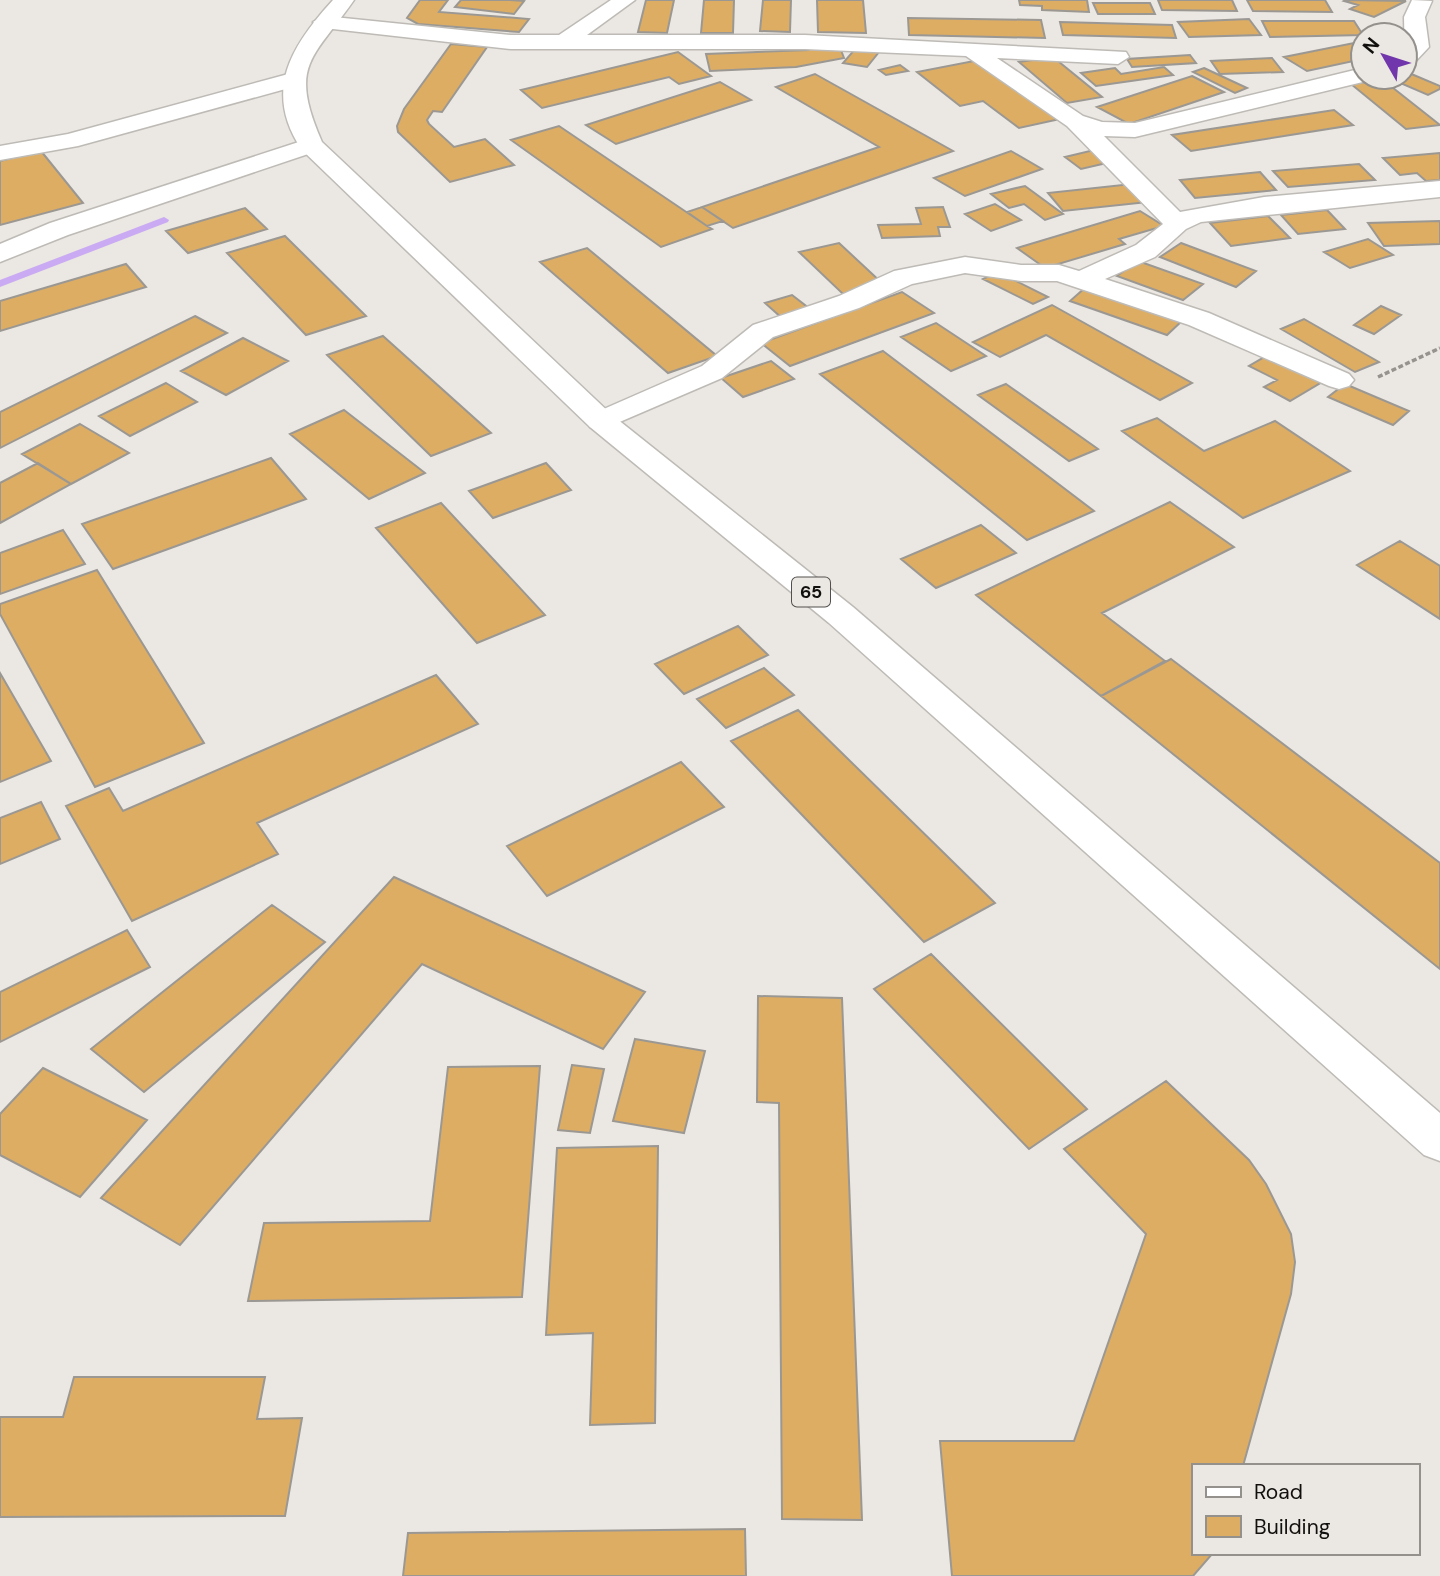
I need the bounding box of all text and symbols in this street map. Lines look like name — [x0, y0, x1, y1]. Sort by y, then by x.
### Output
north arrow — [1349, 21, 1419, 91]
text: N — [1357, 32, 1385, 59]
road number: 65 — [792, 578, 830, 606]
legend — [1192, 1464, 1419, 1555]
text: Road — [1254, 1478, 1303, 1506]
text: Building — [1254, 1513, 1331, 1541]

